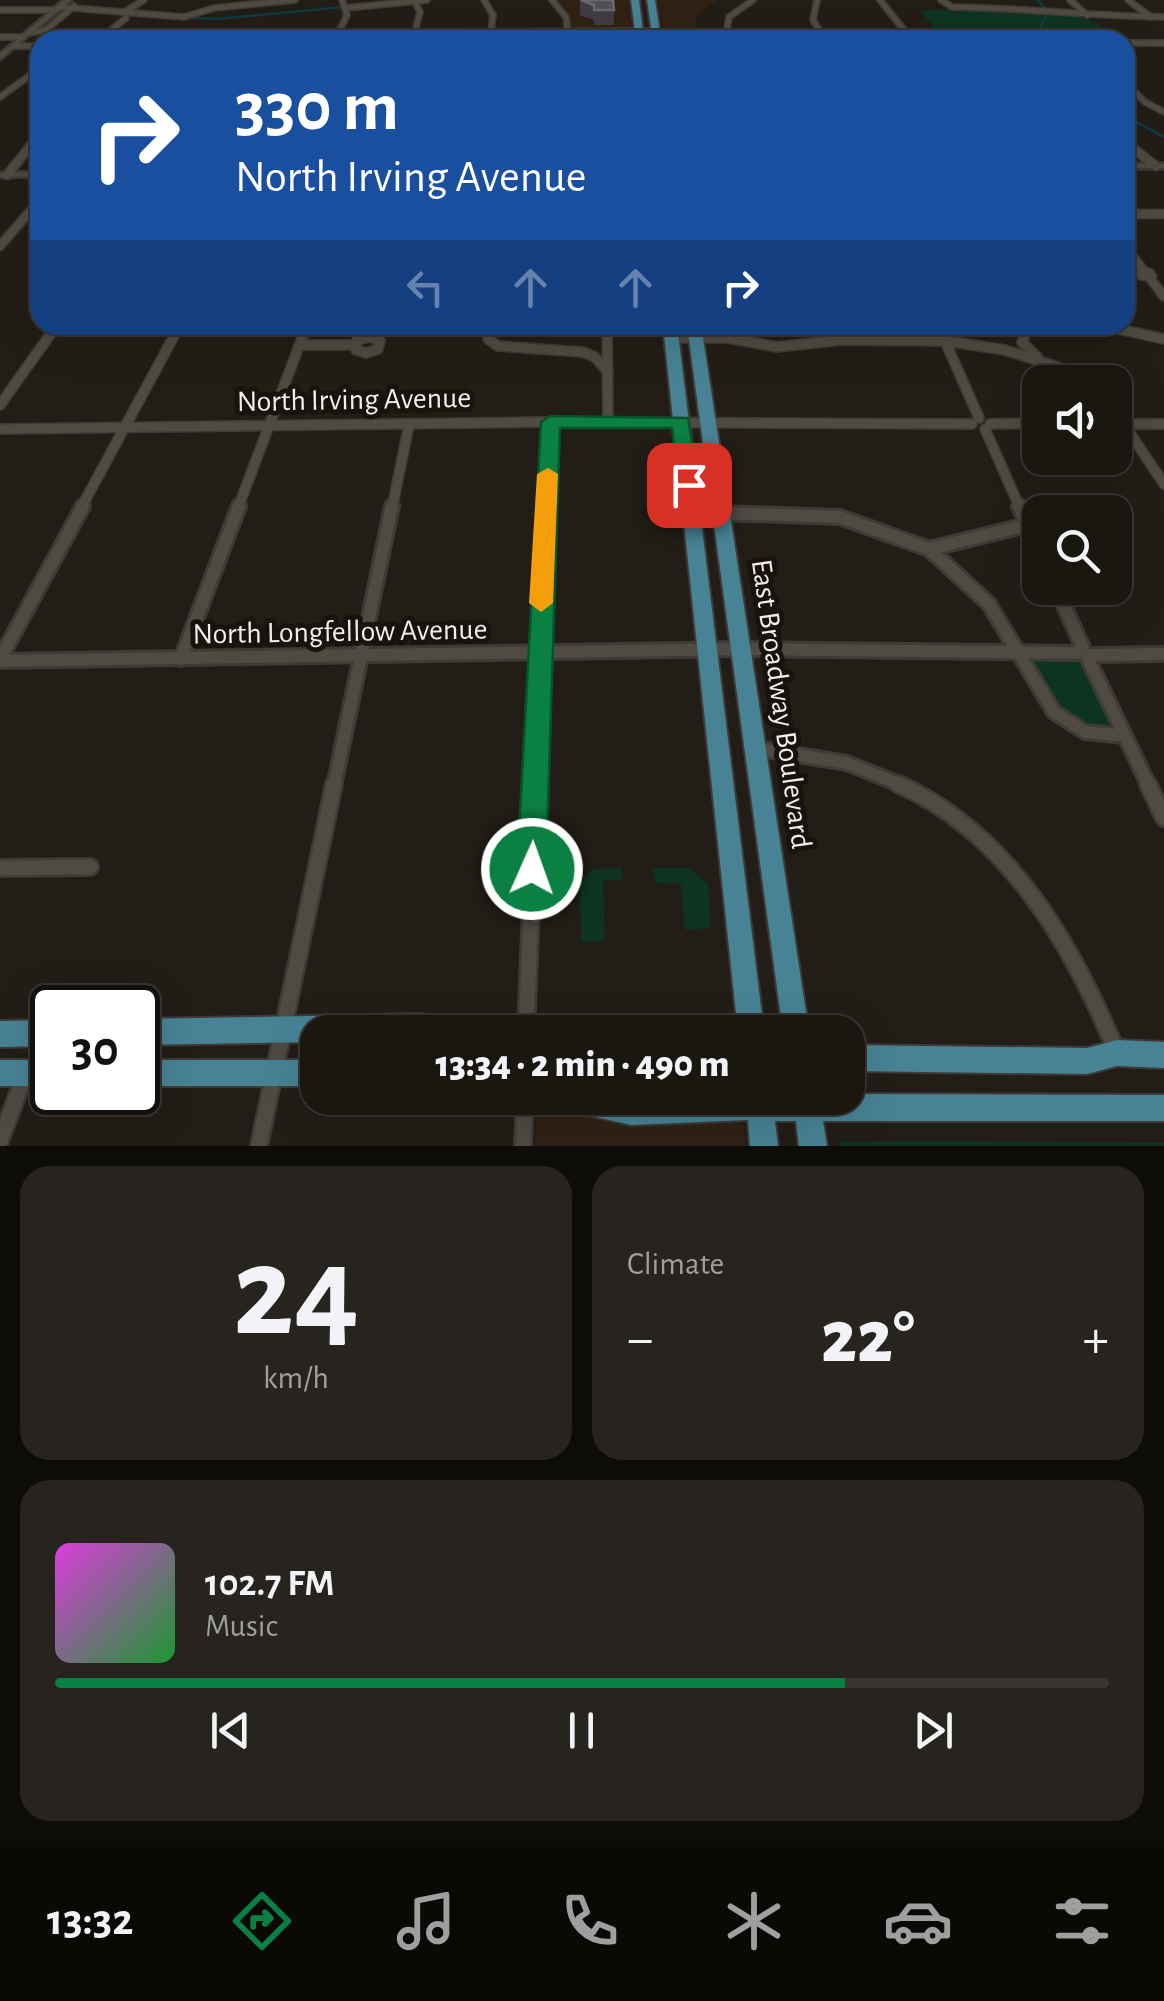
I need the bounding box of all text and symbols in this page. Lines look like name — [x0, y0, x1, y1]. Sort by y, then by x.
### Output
icon: right — [70, 70, 200, 200]
text: 330 m — [235, 73, 399, 143]
text: North Irving Avenue — [235, 155, 587, 200]
icon: left — [398, 260, 453, 315]
icon: ahead — [503, 260, 558, 315]
icon: ahead — [608, 260, 663, 315]
icon: right — [713, 260, 768, 315]
map controls — [1022, 365, 1132, 605]
button: sound — [1022, 365, 1132, 475]
street label: North Irving Avenue — [237, 383, 471, 417]
pin — [647, 443, 732, 528]
icon: arrive — [662, 458, 717, 513]
button: search — [1022, 495, 1132, 605]
street label: East Broadway Boulevard — [746, 557, 816, 851]
street label: North Longfellow Avenue — [192, 614, 488, 650]
position arrow — [480, 817, 584, 921]
speed limit sign: 30 — [30, 985, 160, 1115]
text: 13:34 · 2 min · 490 m — [435, 1046, 730, 1084]
text: 24 — [233, 1229, 359, 1359]
text: Climate — [627, 1248, 724, 1280]
text: 22° — [821, 1301, 915, 1376]
text: − — [627, 1312, 653, 1367]
text: + — [1083, 1312, 1109, 1367]
text: km/h — [263, 1362, 329, 1394]
text: 102.7 FM — [205, 1565, 334, 1603]
text: Music — [205, 1610, 278, 1642]
icon: previous — [203, 1703, 258, 1758]
icon: pause — [554, 1703, 609, 1758]
icon: next — [906, 1703, 961, 1758]
icon: directions — [227, 1886, 297, 1956]
icon: music — [391, 1886, 461, 1956]
icon: phone — [555, 1886, 625, 1956]
icon: climate — [719, 1886, 789, 1956]
icon: car — [883, 1886, 953, 1956]
icon: filters — [1047, 1886, 1117, 1956]
text: 13:32 — [47, 1898, 133, 1943]

